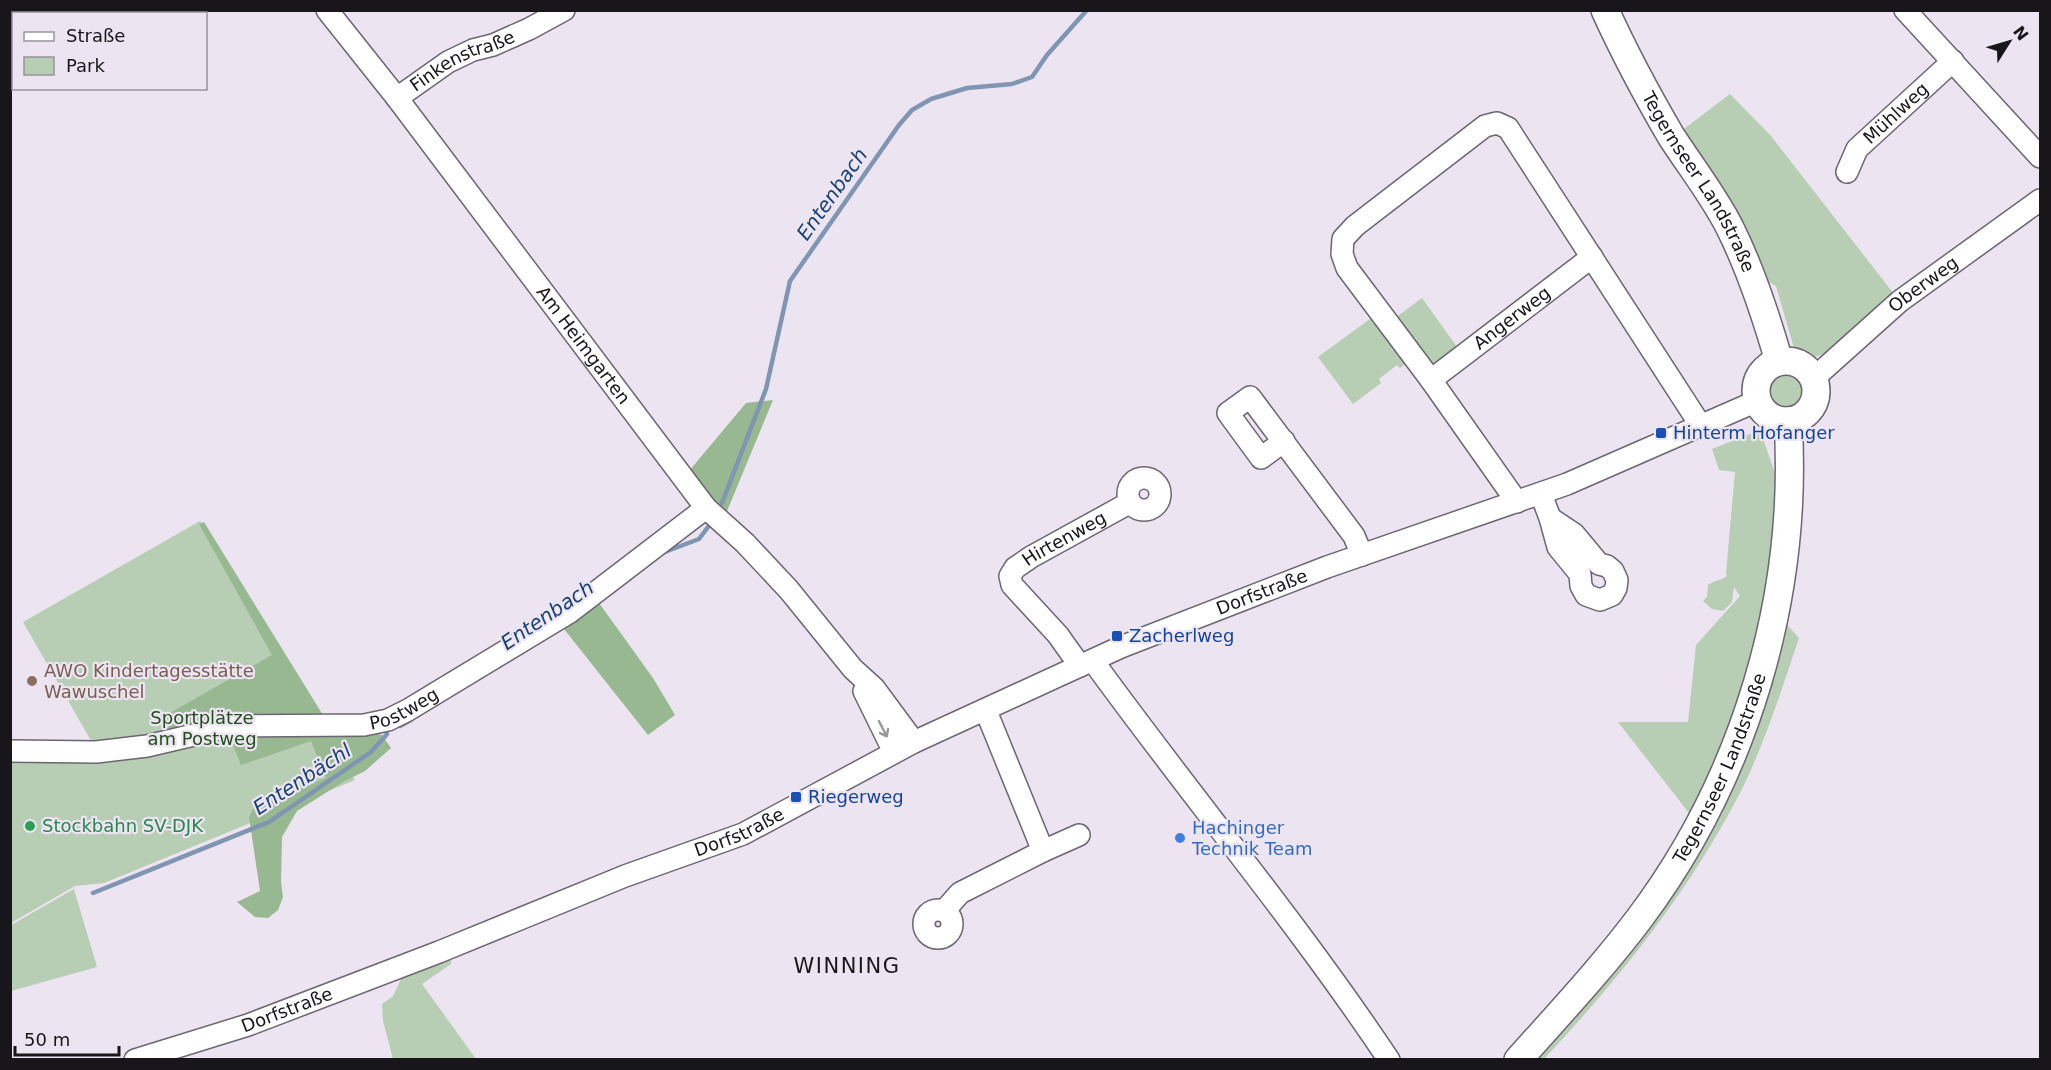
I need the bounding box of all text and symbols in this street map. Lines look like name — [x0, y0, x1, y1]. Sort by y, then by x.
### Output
legend — [12, 12, 207, 90]
north arrow — [1979, 12, 2039, 72]
text: N — [2009, 22, 2032, 44]
text: Straße — [66, 25, 125, 46]
street label: Finkenstraße — [406, 26, 518, 96]
text: Park — [66, 55, 105, 76]
street label: Mühlweg — [1859, 78, 1932, 148]
street label: Tegernseer Landstraße — [1637, 87, 1759, 275]
water label: Entenbach — [792, 143, 872, 245]
street label: Oberweg — [1884, 252, 1962, 317]
street label: Am Heimgarten — [533, 282, 635, 408]
street label: Angerweg — [1469, 282, 1554, 354]
place label: Hinterm Hofanger — [1673, 422, 1835, 443]
marker: Hinterm Hofanger — [1654, 426, 1668, 440]
street label: Hirtenweg — [1018, 507, 1110, 570]
street label: Dorfstraße — [1213, 565, 1310, 619]
water label: Entenbach — [496, 575, 598, 655]
place label: Zacherlweg — [1129, 625, 1234, 646]
marker: Zacherlweg — [1110, 629, 1124, 643]
place label: AWO Kindertagesstätte Wawuschel — [44, 660, 254, 702]
street label: Tegernseer Landstraße — [1668, 671, 1770, 868]
marker: AWO Kindertagesstätte Wawuschel — [25, 674, 39, 688]
street label: Postweg — [367, 683, 442, 734]
park label: Sportplätze am Postweg — [147, 707, 257, 749]
one-way arrow — [878, 720, 889, 738]
water label: Entenbächl — [248, 738, 356, 820]
place label: Riegerweg — [808, 786, 904, 807]
marker: Riegerweg — [789, 790, 803, 804]
street label: Dorfstraße — [691, 803, 787, 860]
place label: Stockbahn SV-DJK — [42, 815, 204, 836]
place label: Hachinger Technik Team — [1191, 817, 1312, 859]
marker: Stockbahn SV-DJK — [23, 819, 37, 833]
marker: Hachinger Technik Team — [1173, 831, 1187, 845]
district label: WINNING — [793, 954, 901, 978]
street label: Dorfstraße — [238, 983, 335, 1037]
scale bar — [15, 1019, 118, 1057]
text: 50 m — [24, 1029, 70, 1050]

